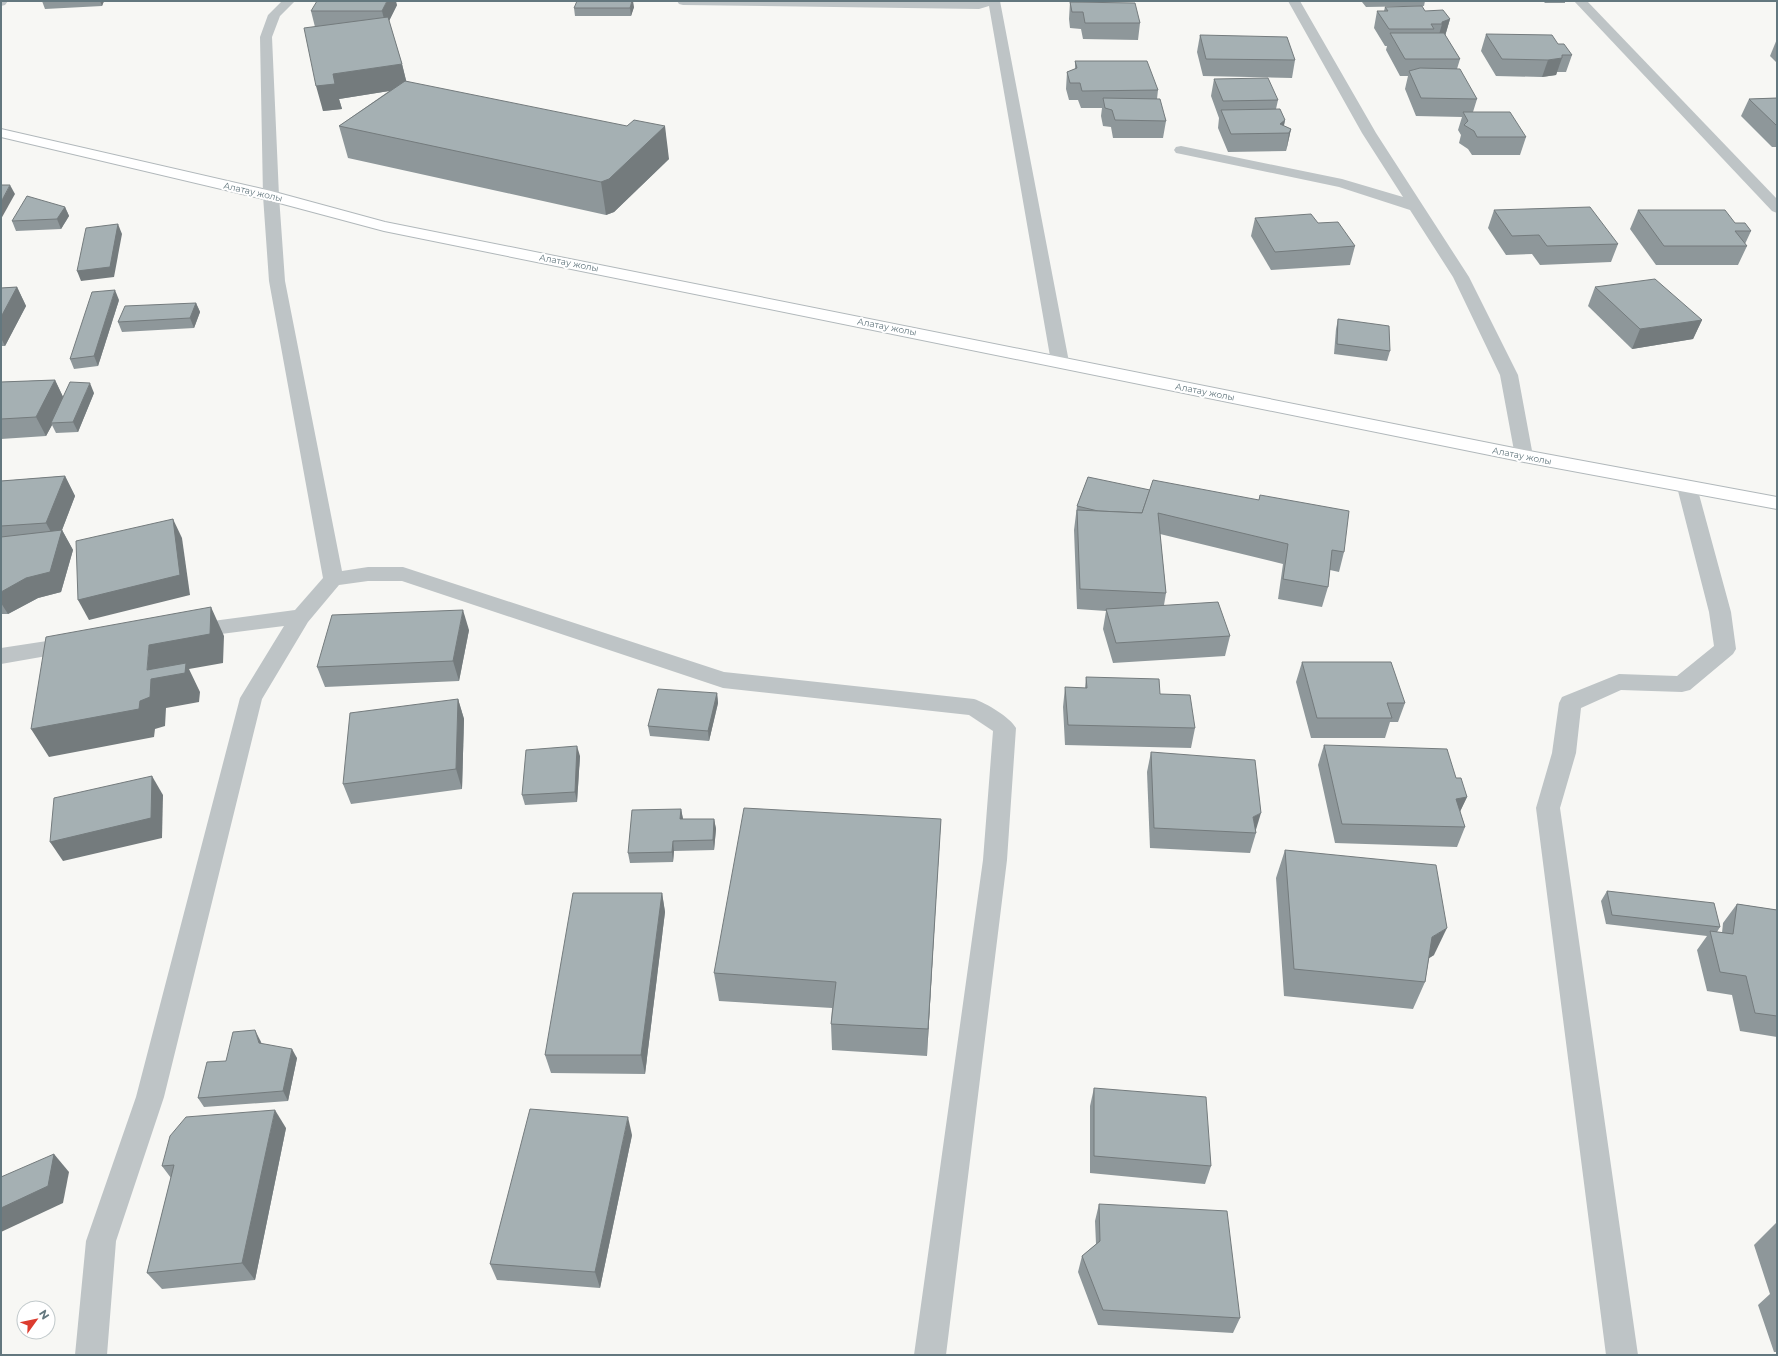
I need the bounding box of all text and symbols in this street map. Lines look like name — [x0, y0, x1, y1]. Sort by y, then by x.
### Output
street label: Алатау жолы — [223, 179, 284, 204]
street label: Алатау жолы — [538, 251, 600, 274]
street label: Алатау жолы — [856, 315, 918, 338]
street label: Алатау жолы — [1174, 380, 1236, 403]
street label: Алатау жолы — [1491, 444, 1553, 467]
north arrow — [16, 1300, 56, 1340]
text: N — [36, 1307, 53, 1322]

